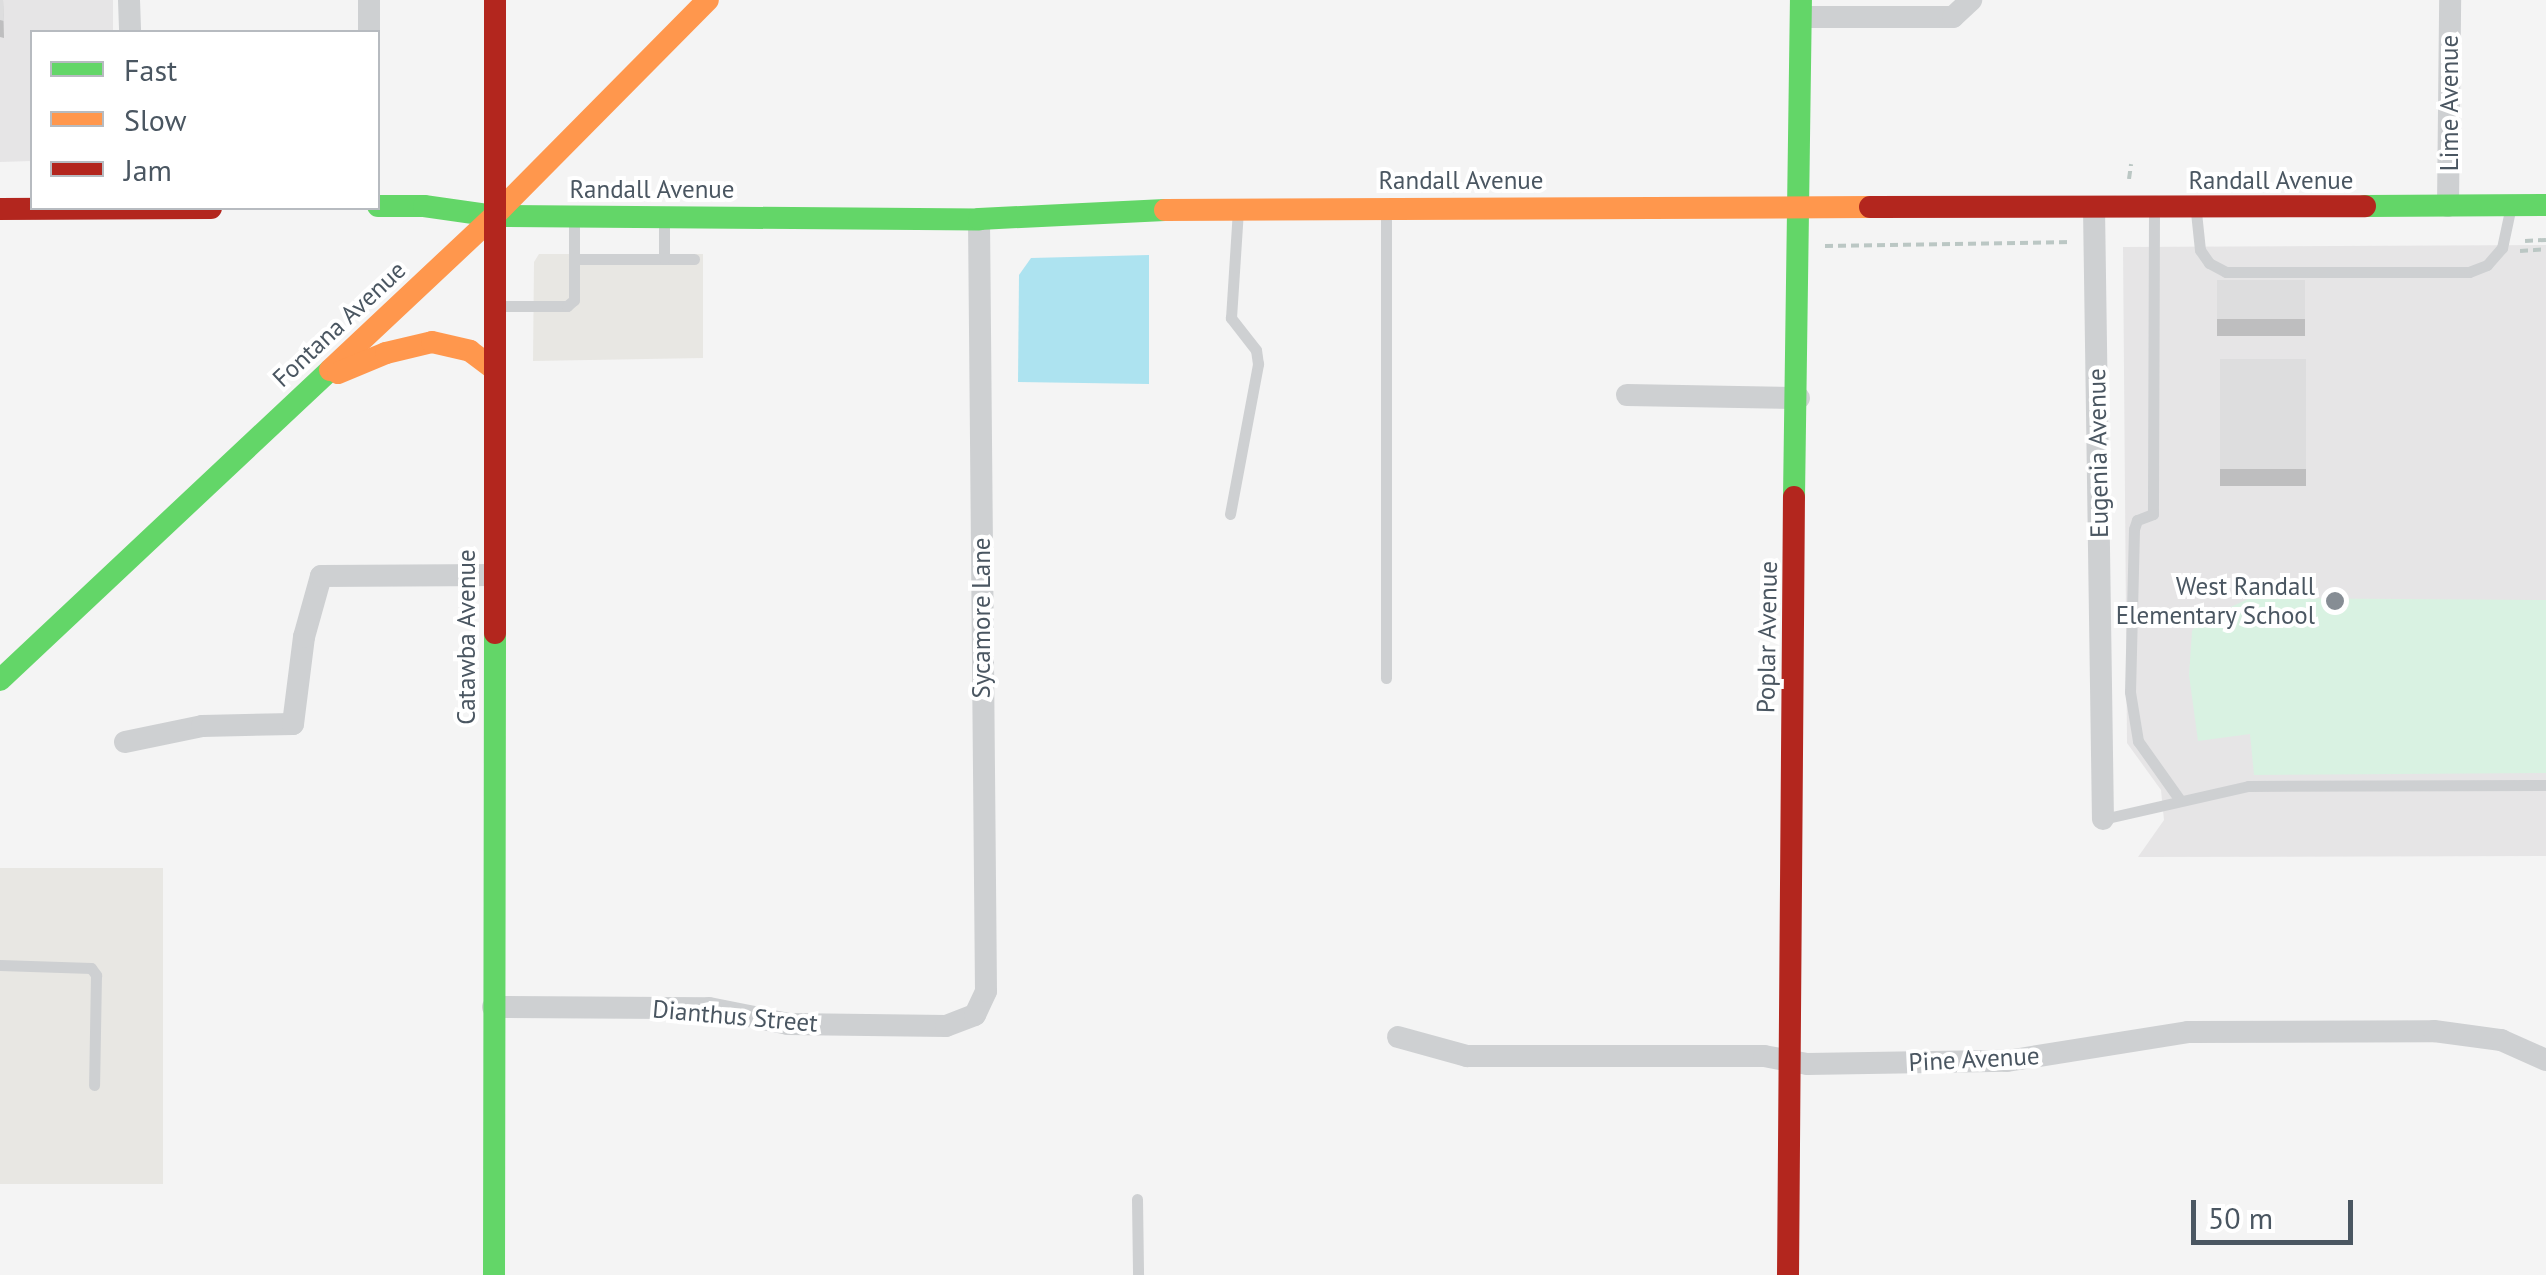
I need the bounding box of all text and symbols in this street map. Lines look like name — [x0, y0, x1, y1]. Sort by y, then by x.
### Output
legend — [30, 30, 380, 210]
street label: Lime Avenue — [2434, 34, 2464, 172]
text: Fast — [124, 50, 177, 89]
text: Slow — [124, 100, 187, 139]
text: Jam — [124, 150, 172, 189]
street label: Randall Avenue — [1378, 165, 1544, 195]
street label: Randall Avenue — [2188, 165, 2354, 195]
street label: Randall Avenue — [569, 174, 735, 204]
street label: Fontana Avenue — [266, 254, 412, 394]
street label: Eugenia Avenue — [2082, 367, 2114, 539]
street label: Sycamore Lane — [966, 537, 996, 699]
street label: Catawba Avenue — [451, 549, 481, 725]
street label: Poplar Avenue — [1751, 560, 1783, 714]
place label: West Randall Elementary School — [2115, 572, 2315, 631]
marker: West Randall Elementary School — [2324, 590, 2346, 612]
street label: Dianthus Street — [651, 994, 819, 1038]
street label: Pine Avenue — [1907, 1041, 2041, 1077]
scale bar — [2196, 1180, 2358, 1242]
text: 50 m — [2208, 1198, 2273, 1237]

